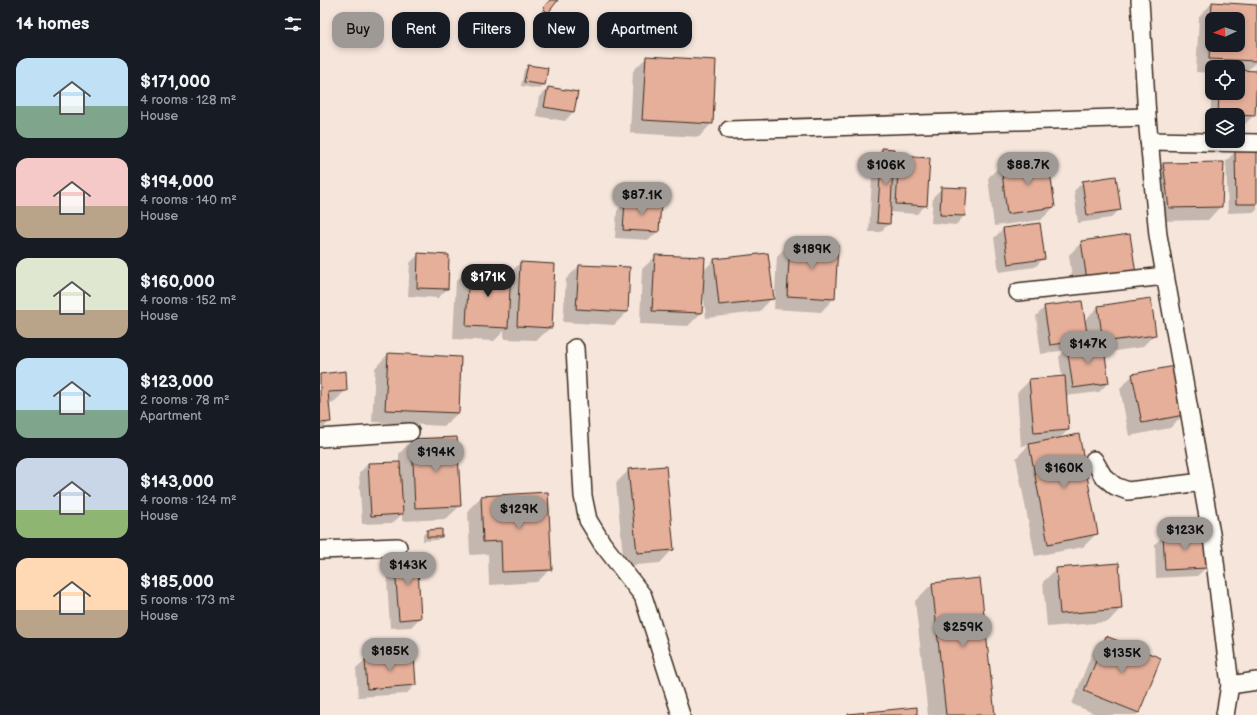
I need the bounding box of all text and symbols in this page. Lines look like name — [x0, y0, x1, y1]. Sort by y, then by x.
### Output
chip: Buy — [332, 12, 384, 48]
chip: Rent — [392, 12, 450, 48]
chip: Filters — [458, 12, 525, 48]
chip: New — [533, 12, 589, 48]
chip: Apartment — [597, 12, 692, 48]
north arrow — [1205, 12, 1245, 52]
map controls — [1205, 12, 1245, 148]
icon: filters — [282, 13, 304, 35]
text: 14 homes — [16, 14, 89, 34]
button: locate — [1205, 60, 1245, 100]
text: $171,000 — [140, 72, 210, 92]
icon: home — [48, 74, 96, 122]
text: 4 rooms · 128 m² — [140, 92, 236, 108]
text: House — [140, 108, 178, 124]
button: layers — [1205, 108, 1245, 148]
pin: $106K — [858, 152, 914, 186]
pin: $88.7K — [995, 152, 1061, 186]
text: $106K — [867, 157, 905, 173]
text: $88.7K — [1006, 157, 1050, 173]
text: $194,000 — [140, 172, 214, 192]
icon: home — [48, 174, 96, 222]
pin: $87.1K — [609, 182, 675, 216]
text: $87.1K — [622, 187, 662, 203]
text: 4 rooms · 140 m² — [140, 192, 237, 208]
text: House — [140, 208, 178, 224]
pin: $189K — [784, 236, 840, 270]
text: $189K — [793, 241, 831, 257]
pin: $171K — [460, 264, 516, 298]
text: $171K — [470, 269, 506, 285]
text: $160,000 — [140, 272, 215, 292]
icon: home — [48, 274, 96, 322]
text: 4 rooms · 152 m² — [140, 292, 236, 308]
text: House — [140, 308, 178, 324]
pin: $147K — [1060, 331, 1116, 365]
text: $147K — [1069, 336, 1107, 352]
text: $123,000 — [140, 372, 214, 392]
icon: home — [48, 374, 96, 422]
text: 2 rooms · 78 m² — [140, 392, 230, 408]
text: Apartment — [140, 408, 201, 424]
pin: $194K — [408, 439, 464, 473]
text: $194K — [417, 444, 455, 460]
pin: $160K — [1036, 455, 1092, 489]
text: $160K — [1045, 460, 1083, 476]
text: $143,000 — [140, 472, 214, 492]
icon: home — [48, 474, 96, 522]
text: 4 rooms · 124 m² — [140, 492, 237, 508]
pin: $129K — [491, 496, 547, 530]
text: $129K — [500, 501, 538, 517]
text: House — [140, 508, 178, 524]
pin: $123K — [1157, 517, 1213, 551]
text: $123K — [1166, 522, 1204, 538]
pin: $143K — [380, 552, 436, 586]
text: $143K — [389, 557, 427, 573]
text: $185,000 — [140, 572, 214, 592]
icon: home — [48, 574, 96, 622]
text: 5 rooms · 173 m² — [140, 592, 235, 608]
text: House — [140, 608, 178, 624]
pin: $259K — [935, 614, 991, 648]
text: $259K — [943, 619, 983, 635]
pin: $185K — [362, 638, 418, 672]
pin: $135K — [1094, 640, 1150, 674]
text: $185K — [371, 643, 409, 659]
text: $135K — [1103, 645, 1141, 661]

